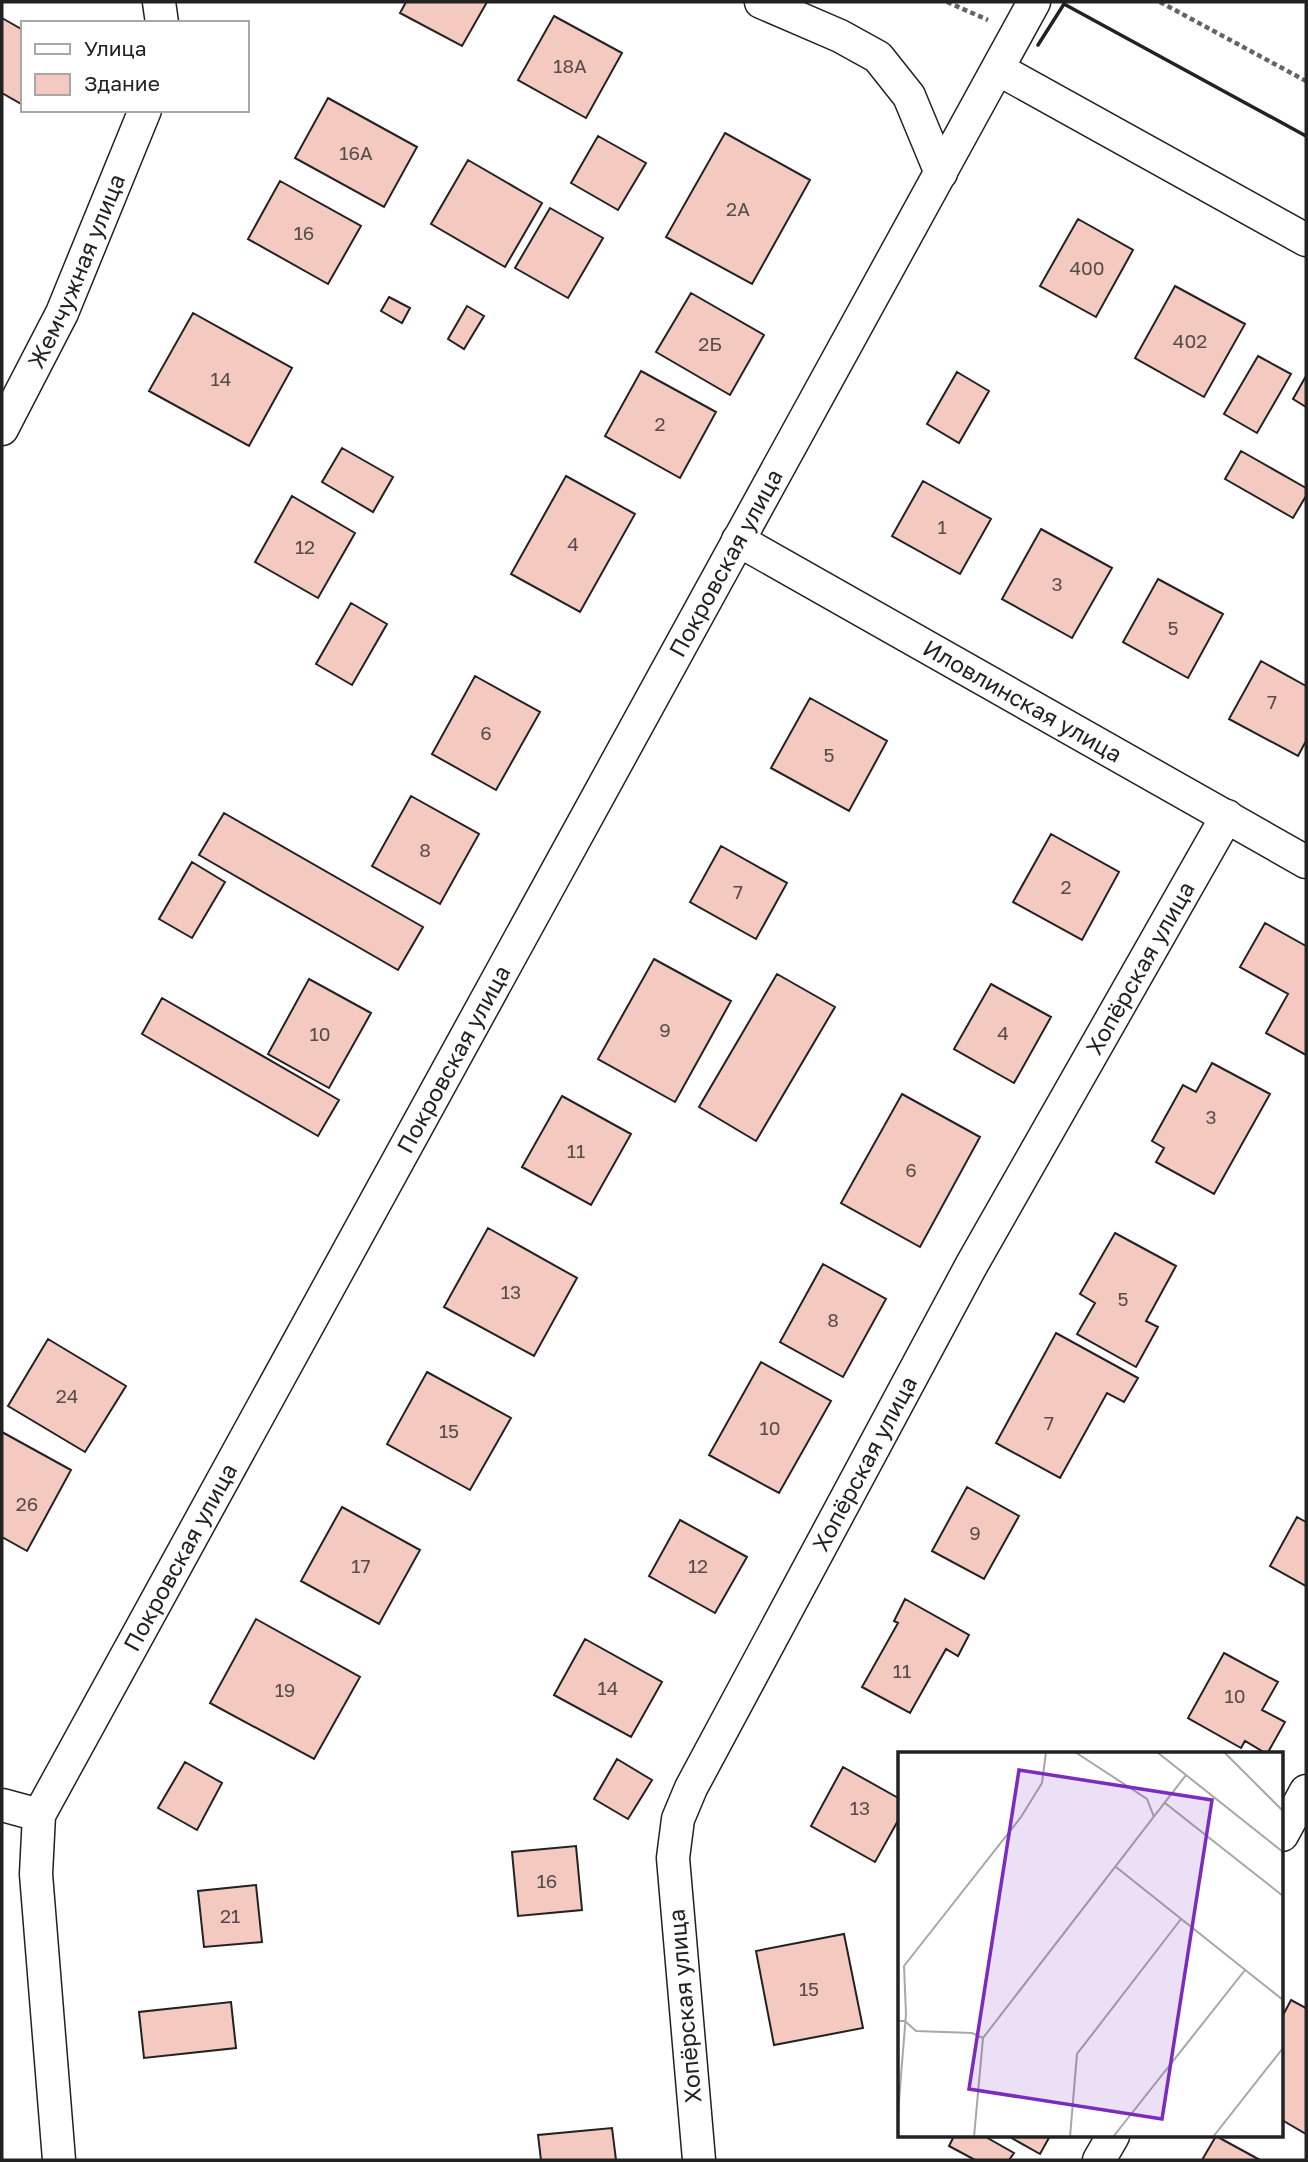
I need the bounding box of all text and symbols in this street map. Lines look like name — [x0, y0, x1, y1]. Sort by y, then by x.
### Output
legend — [21, 21, 248, 112]
text: Улица — [84, 35, 147, 61]
house number: 18А — [553, 54, 587, 77]
text: Здание — [84, 70, 160, 96]
house number: 16А — [339, 141, 373, 164]
street label: Жемчужная улица — [21, 169, 130, 372]
house number: 2А — [726, 197, 750, 220]
house number: 16 — [294, 221, 314, 244]
house number: 400 — [1069, 256, 1105, 279]
house number: 402 — [1173, 329, 1207, 352]
house number: 2Б — [698, 332, 722, 355]
house number: 14 — [211, 367, 231, 390]
house number: 2 — [654, 412, 666, 435]
street label: Покровская улица — [662, 464, 788, 661]
house number: 1 — [937, 515, 947, 538]
house number: 4 — [567, 532, 579, 555]
house number: 12 — [295, 535, 315, 558]
house number: 3 — [1051, 572, 1063, 595]
house number: 5 — [1167, 616, 1179, 639]
street label: Иловлинская улица — [919, 633, 1127, 768]
house number: 7 — [1267, 690, 1277, 713]
house number: 6 — [480, 721, 492, 744]
house number: 5 — [823, 743, 835, 766]
house number: 8 — [419, 838, 431, 861]
house number: 2 — [1060, 875, 1072, 898]
street label: Хопёрская улица — [1079, 876, 1200, 1059]
house number: 7 — [733, 880, 743, 903]
street label: Покровская улица — [390, 960, 516, 1158]
house number: 9 — [659, 1018, 671, 1041]
house number: 4 — [997, 1021, 1009, 1044]
house number: 10 — [310, 1022, 331, 1045]
house number: 3 — [1205, 1105, 1217, 1128]
house number: 11 — [567, 1139, 585, 1162]
house number: 6 — [905, 1158, 917, 1181]
house number: 13 — [501, 1280, 521, 1303]
house number: 5 — [1117, 1287, 1129, 1310]
house number: 8 — [827, 1308, 839, 1331]
street label: Хопёрская улица — [806, 1371, 922, 1556]
house number: 24 — [56, 1384, 78, 1407]
house number: 7 — [1044, 1411, 1054, 1434]
house number: 10 — [760, 1416, 781, 1439]
house number: 15 — [439, 1419, 459, 1442]
street label: Покровская улица — [117, 1458, 242, 1656]
house number: 26 — [16, 1492, 38, 1515]
house number: 9 — [969, 1521, 981, 1544]
house number: 17 — [351, 1554, 371, 1577]
house number: 12 — [688, 1554, 708, 1577]
house number: 11 — [893, 1659, 911, 1682]
house number: 14 — [598, 1676, 618, 1699]
house number: 19 — [275, 1678, 295, 1701]
house number: 10 — [1225, 1684, 1246, 1707]
inset map — [898, 1752, 1284, 2138]
house number: 13 — [850, 1796, 870, 1819]
house number: 16 — [537, 1869, 557, 1892]
house number: 21 — [220, 1904, 240, 1927]
street label: Хопёрская улица — [662, 1908, 706, 2104]
house number: 15 — [799, 1977, 819, 2000]

